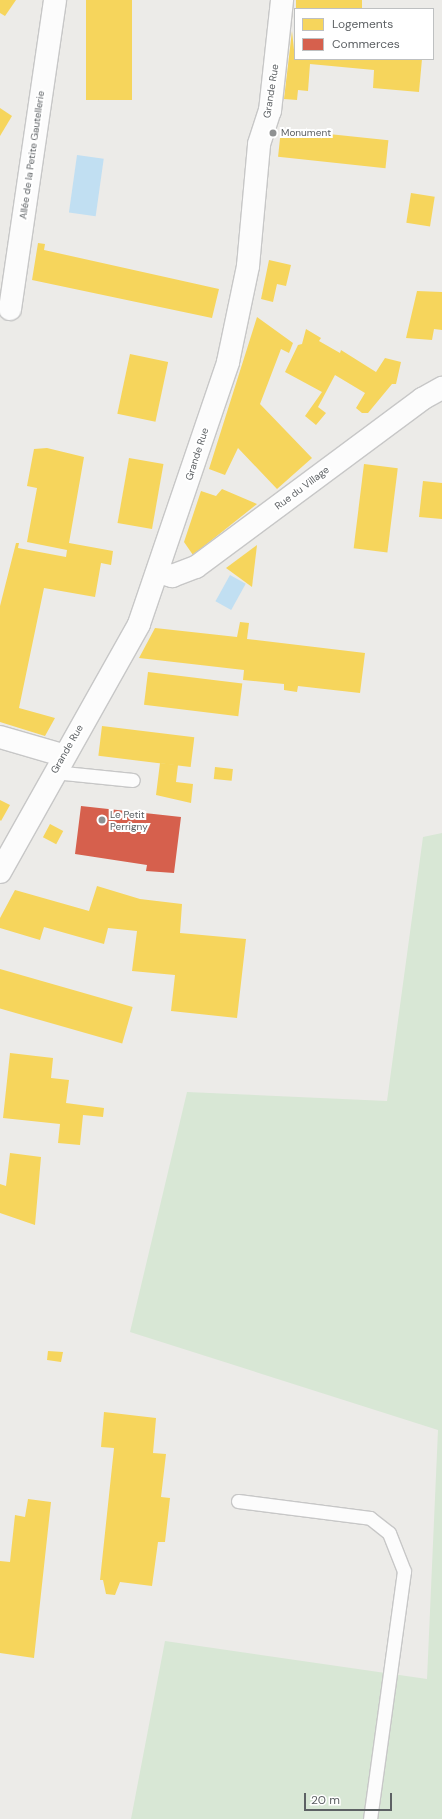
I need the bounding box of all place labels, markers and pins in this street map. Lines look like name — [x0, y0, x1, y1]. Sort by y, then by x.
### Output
place label: Monument — [281, 127, 331, 139]
marker: Monument — [268, 128, 278, 138]
place label: Le Petit Perrigny — [110, 808, 148, 832]
marker: Le Petit Perrigny — [97, 815, 107, 825]

